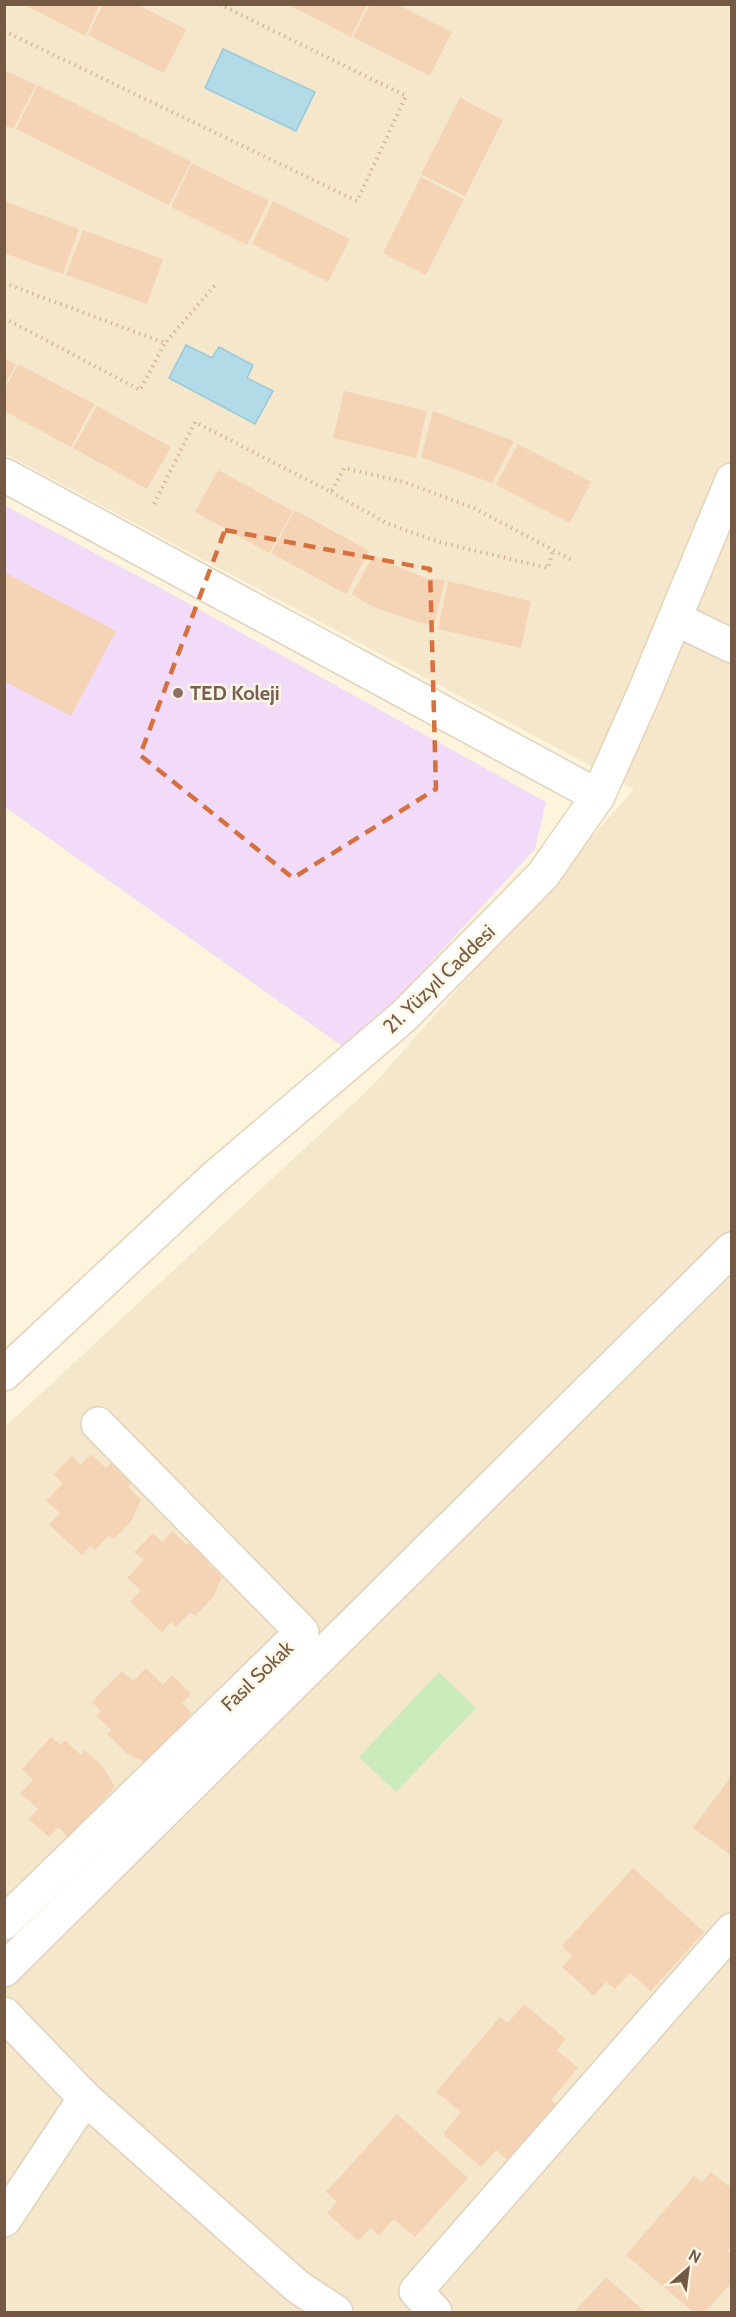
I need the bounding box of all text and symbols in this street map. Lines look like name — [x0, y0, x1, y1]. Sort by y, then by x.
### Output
place label: TED Koleji — [190, 681, 280, 705]
marker: TED Koleji — [171, 686, 185, 700]
street label: 21. Yüzyıl Caddesi — [378, 920, 500, 1038]
street label: Fasıl Sokak — [216, 1636, 298, 1716]
north arrow — [658, 2239, 718, 2299]
text: N — [685, 2245, 704, 2267]

